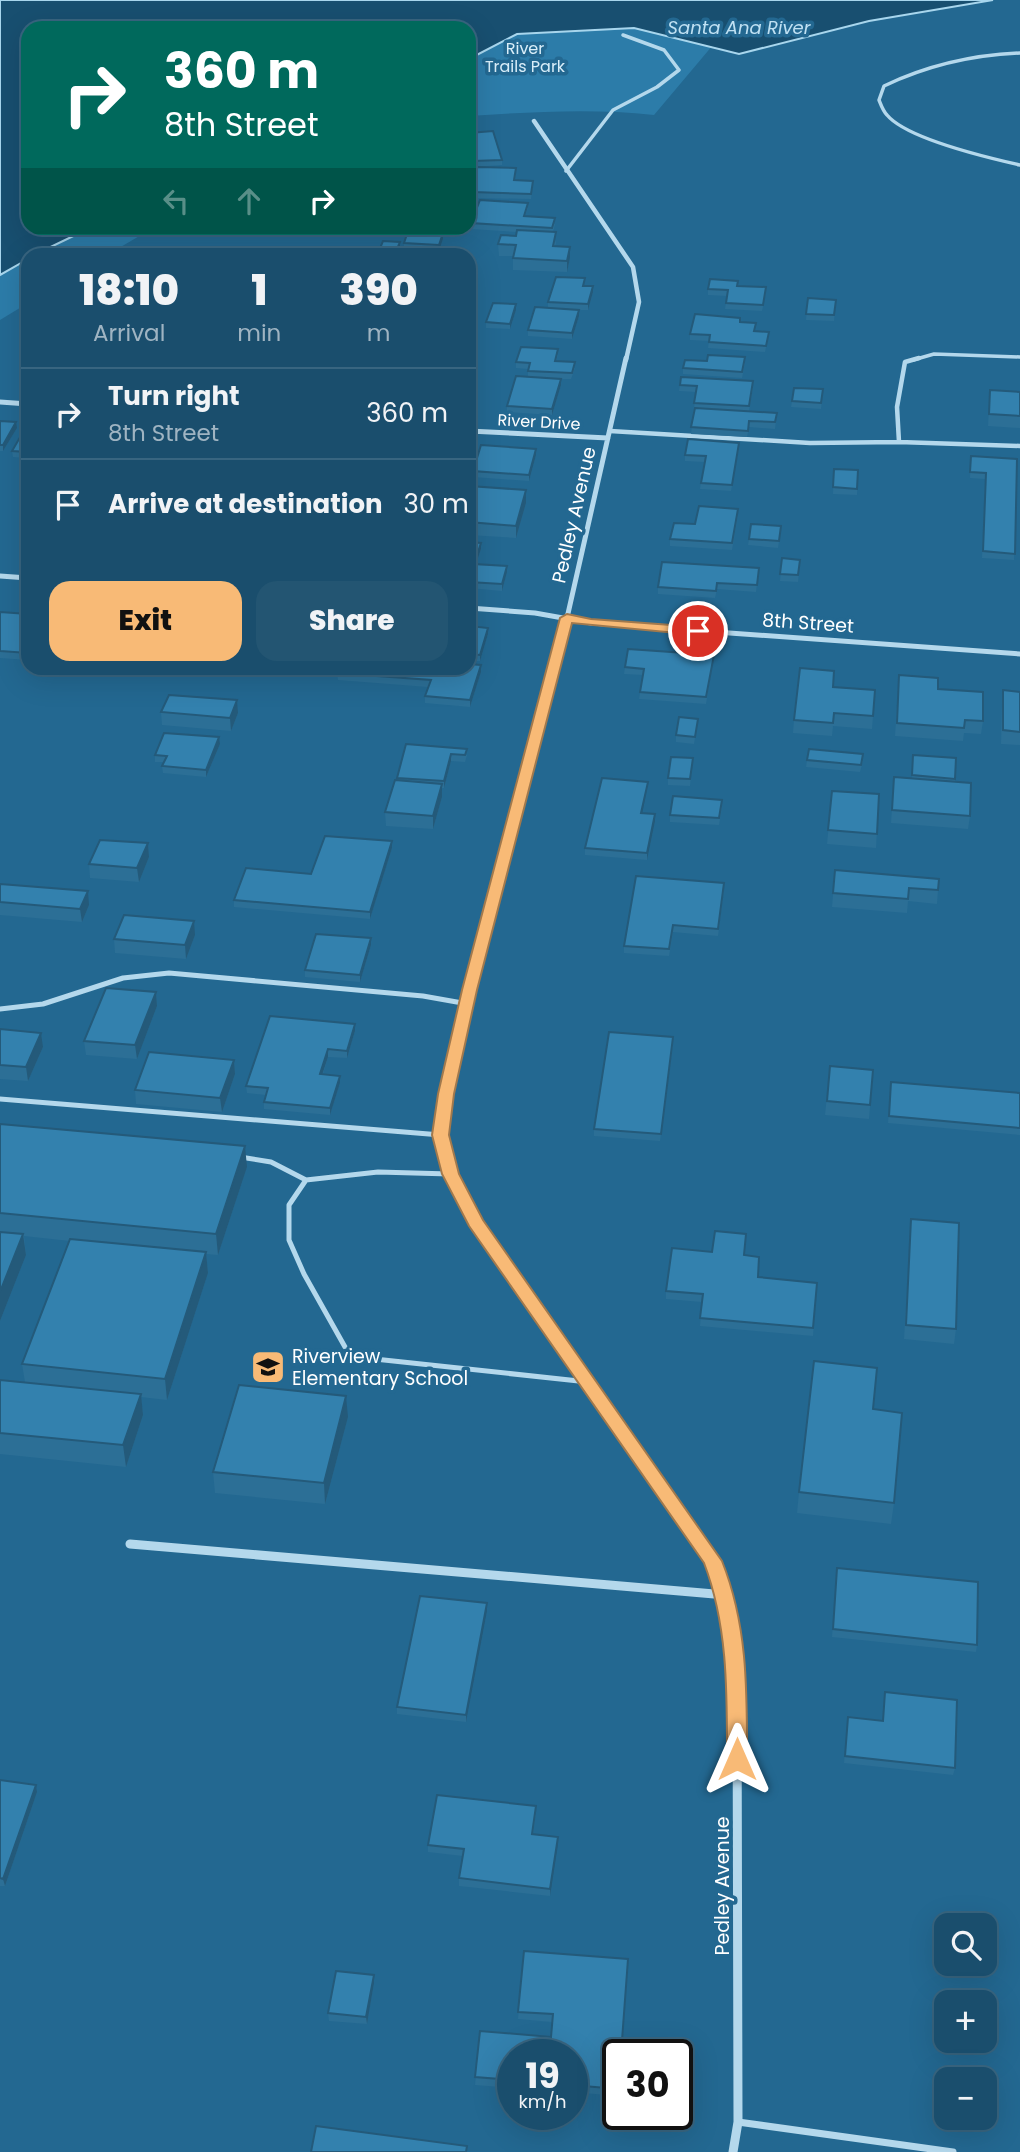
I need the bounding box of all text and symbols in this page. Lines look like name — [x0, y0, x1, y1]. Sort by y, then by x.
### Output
water label: Santa Ana River — [668, 15, 812, 40]
text: 360 m — [164, 37, 319, 105]
park label: River Trails Park — [485, 37, 566, 78]
icon: right — [49, 49, 140, 140]
text: 8th Street — [164, 102, 319, 147]
icon: left — [157, 182, 195, 220]
icon: ahead — [230, 182, 268, 220]
icon: right — [303, 182, 341, 220]
text: 18:10 — [79, 261, 179, 320]
text: 1 — [251, 261, 267, 320]
text: 390 — [339, 261, 418, 320]
text: Arrival — [93, 317, 165, 349]
text: min — [237, 317, 281, 349]
text: m — [367, 317, 390, 349]
text: Turn right — [108, 378, 240, 414]
icon: right — [49, 395, 87, 433]
text: 360 m — [366, 395, 448, 431]
street label: River Drive — [497, 408, 581, 436]
text: 8th Street — [108, 417, 219, 449]
street label: Pedley Avenue — [545, 444, 603, 586]
icon: arrive — [49, 486, 87, 524]
text: Arrive at destination — [108, 486, 383, 522]
text: 30 m — [404, 486, 469, 522]
button: Exit — [49, 581, 242, 661]
button: Share — [256, 581, 448, 661]
pin — [668, 601, 728, 661]
street label: 8th Street — [761, 606, 855, 640]
icon: arrive — [679, 612, 717, 650]
place label: Riverview Elementary School — [292, 1343, 468, 1392]
school or university icon: Riverview Elementary School — [249, 1348, 287, 1386]
position arrow — [700, 1722, 774, 1796]
street label: Pedley Avenue — [709, 1816, 736, 1956]
map controls — [934, 1913, 997, 2130]
button: search — [934, 1913, 997, 1976]
button: + — [934, 1990, 997, 2053]
speed limit sign: 30 — [602, 2039, 693, 2130]
text: 19 — [525, 2051, 560, 2100]
button: − — [934, 2067, 997, 2130]
text: km/h — [519, 2089, 566, 2114]

